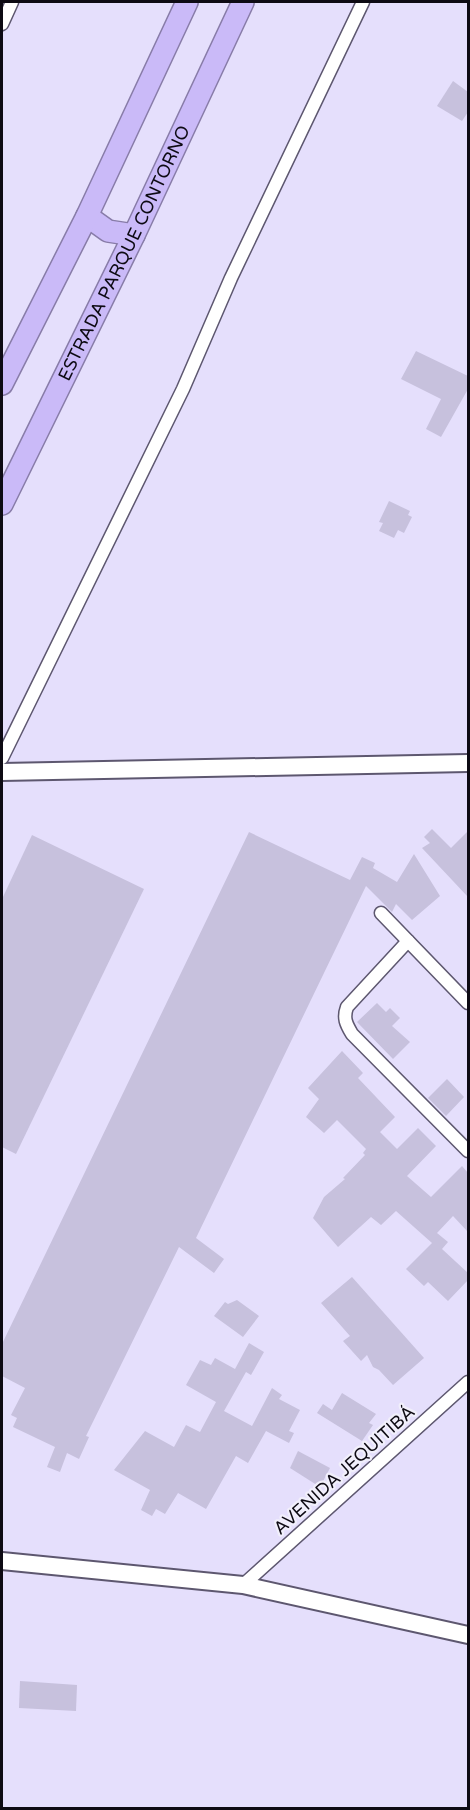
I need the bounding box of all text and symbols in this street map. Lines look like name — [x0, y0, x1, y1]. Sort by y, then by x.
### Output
street label: ESTRADA PARQUE CONTORNO — [53, 122, 195, 384]
street label: AVENIDA JEQUITIBÁ — [269, 1401, 419, 1539]

